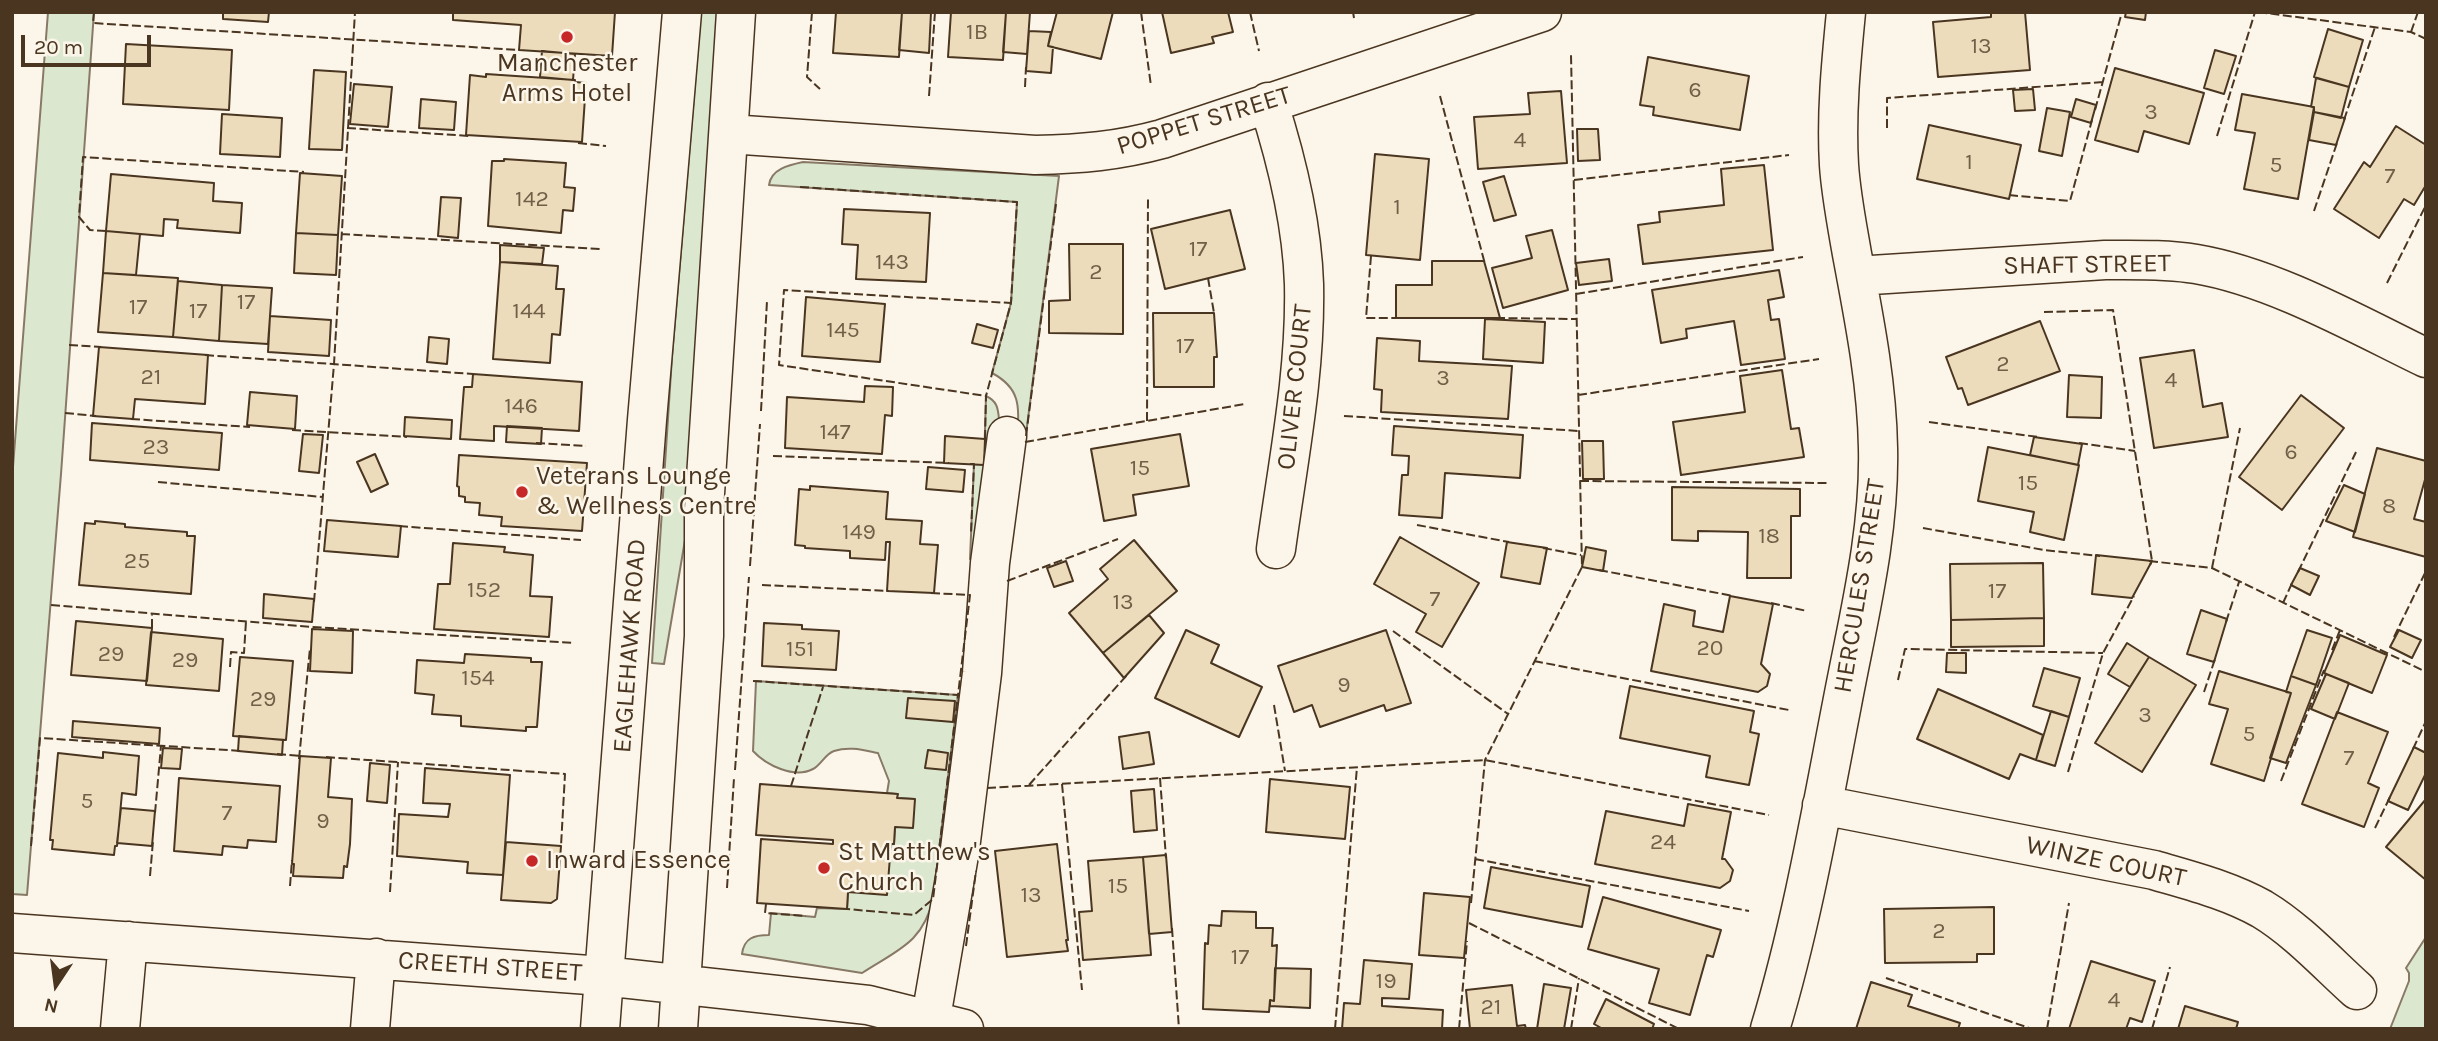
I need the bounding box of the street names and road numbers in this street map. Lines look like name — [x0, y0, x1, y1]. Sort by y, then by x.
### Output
street label: POPPET STREET — [1113, 80, 1295, 162]
street label: SHAFT STREET — [2003, 248, 2171, 282]
street label: OLIVER COURT — [1271, 303, 1319, 471]
street label: HERCULES STREET — [1828, 477, 1892, 695]
street label: EAGLEHAWK ROAD — [607, 538, 653, 754]
street label: WINZE COURT — [2023, 830, 2189, 894]
street label: CREETH STREET — [397, 945, 583, 989]

